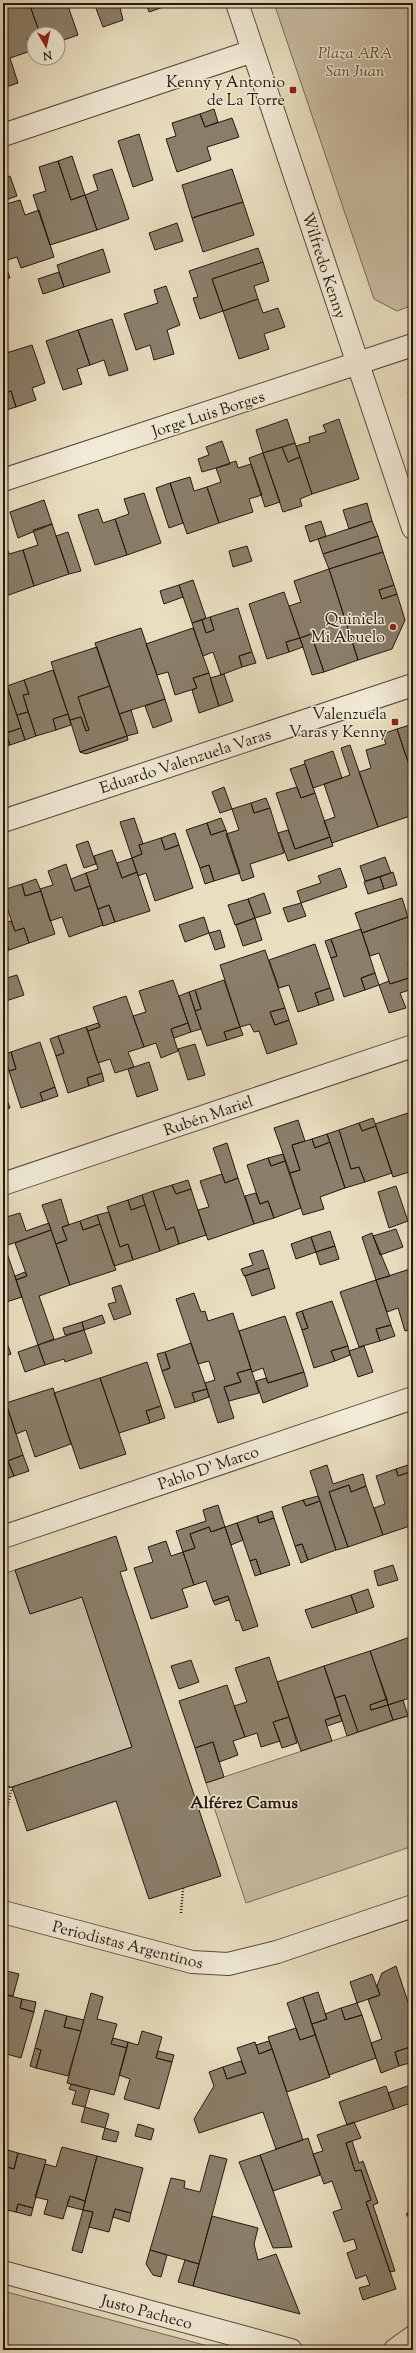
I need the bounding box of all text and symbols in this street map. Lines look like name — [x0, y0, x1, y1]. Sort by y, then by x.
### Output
north arrow — [26, 26, 66, 66]
park label: Plaza ARA San Juan — [318, 43, 393, 84]
text: N — [42, 46, 54, 64]
place label: Kenny y Antonio de La Torre — [166, 72, 285, 113]
marker: Kenny y Antonio de La Torre — [288, 85, 298, 95]
street label: Wilfredo Kenny — [295, 210, 351, 322]
street label: Jorge Luis Borges — [148, 386, 268, 445]
place label: Quiniela Mi Abuelo — [311, 609, 386, 650]
marker: Quiniela Mi Abuelo — [388, 622, 398, 632]
place label: Valenzuela Varas y Kenny — [289, 704, 388, 745]
marker: Valenzuela Varas y Kenny — [390, 717, 400, 727]
street label: Eduardo Valenzuela Varas — [97, 724, 275, 801]
street label: Rubén Mariel — [161, 1091, 257, 1143]
street label: Pablo D' Marco — [155, 1441, 263, 1497]
district label: Alférez Camus — [190, 1792, 298, 1816]
street label: Periodistas Argentinos — [49, 1917, 205, 1976]
street label: Justo Pacheco — [97, 2290, 195, 2337]

